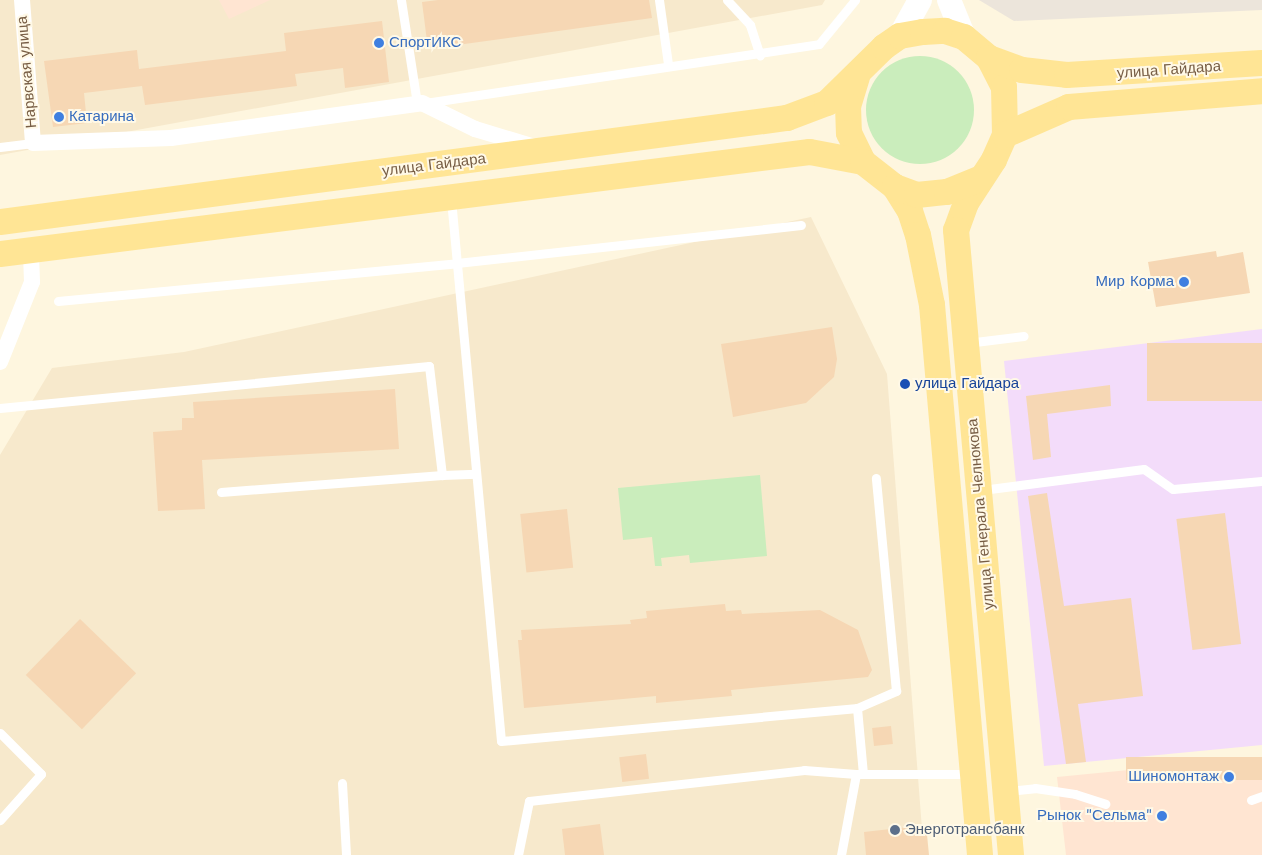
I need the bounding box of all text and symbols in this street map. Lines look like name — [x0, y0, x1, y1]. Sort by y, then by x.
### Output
street label: Нарвская улица — [13, 15, 41, 129]
place label: СпортИКС — [389, 34, 461, 52]
marker: СпортИКС — [373, 37, 385, 49]
street label: улица Гайдара — [1116, 57, 1222, 83]
place label: Катарина — [69, 108, 134, 126]
marker: Катарина — [53, 111, 65, 123]
street label: улица Гайдара — [381, 150, 487, 180]
place label: Мир Корма — [1096, 273, 1174, 291]
marker: Мир Корма — [1178, 276, 1190, 288]
place label: улица Гайдара — [915, 375, 1019, 393]
marker: улица Гайдара — [899, 378, 911, 390]
street label: улица Генерала Челнокова — [964, 418, 998, 610]
place label: Шиномонтаж — [1128, 768, 1219, 786]
marker: Шиномонтаж — [1223, 771, 1235, 783]
place label: Рынок "Сельма" — [1037, 807, 1152, 825]
marker: Рынок "Сельма" — [1156, 810, 1168, 822]
place label: Энерготрансбанк — [905, 821, 1025, 839]
marker: Энерготрансбанк — [889, 824, 901, 836]

